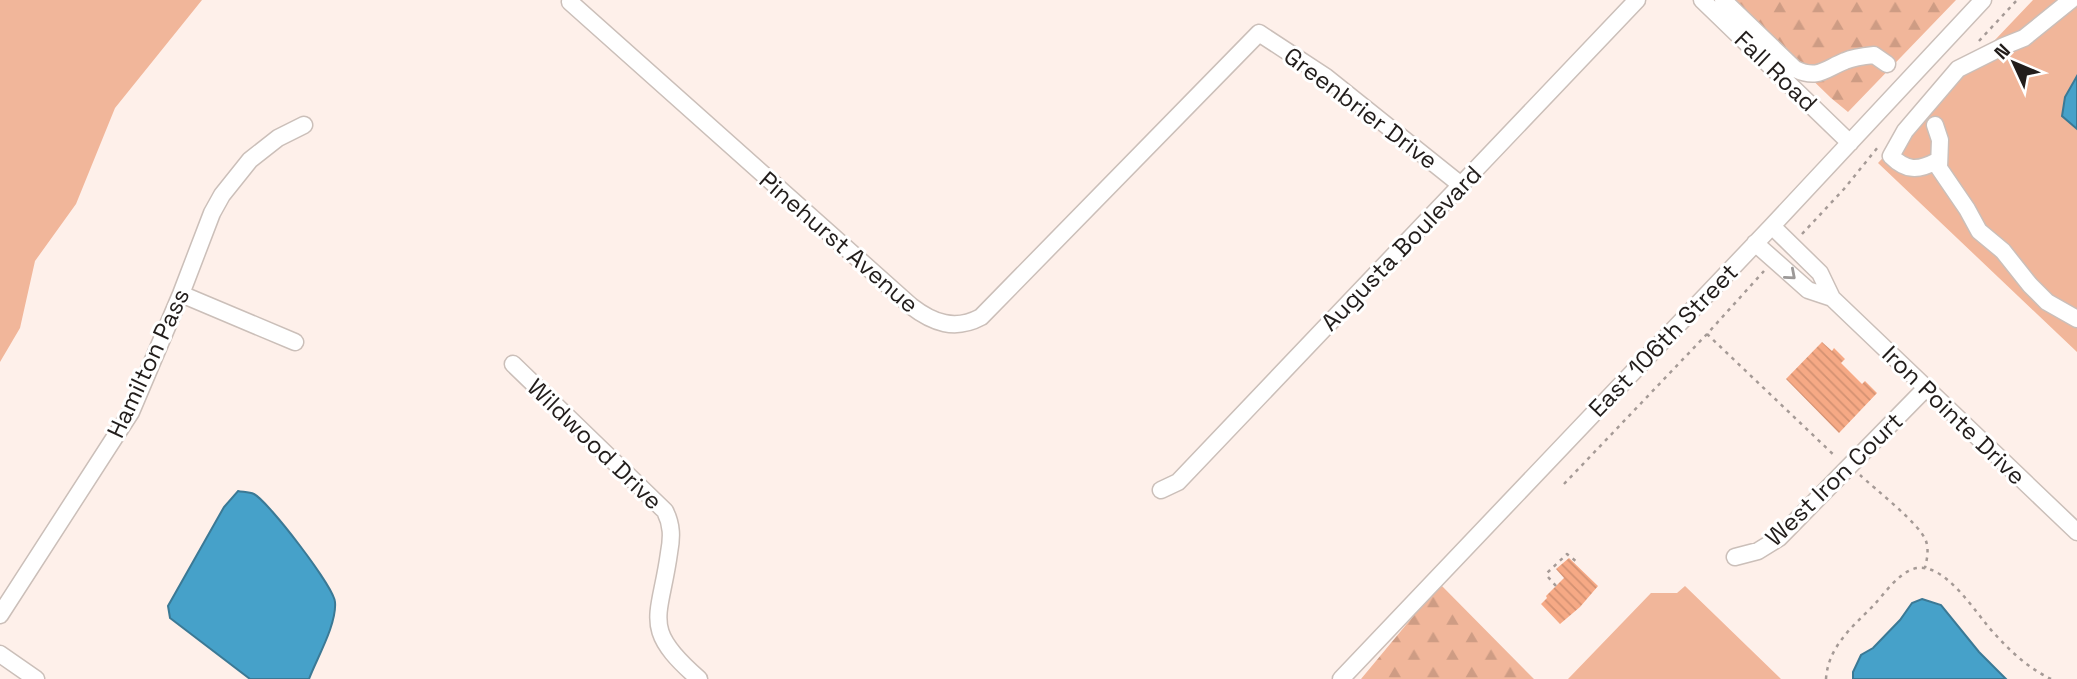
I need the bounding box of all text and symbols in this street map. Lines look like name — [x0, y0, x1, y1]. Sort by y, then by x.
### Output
street label: Fall Road — [1728, 24, 1824, 118]
north arrow — [1979, 28, 2049, 98]
text: N — [1989, 38, 2016, 65]
street label: Greenbrier Drive — [1278, 40, 1444, 176]
street label: Augusta Boulevard — [1314, 159, 1488, 337]
street label: Pinehurst Avenue — [753, 164, 925, 320]
street label: East 106th Street — [1582, 257, 1744, 423]
one-way arrow — [1783, 267, 1796, 279]
street label: Hamilton Pass — [100, 283, 196, 443]
street label: Iron Pointe Drive — [1876, 339, 2032, 491]
street label: Wildwood Drive — [521, 372, 669, 516]
street label: West Iron Court — [1759, 405, 1909, 553]

